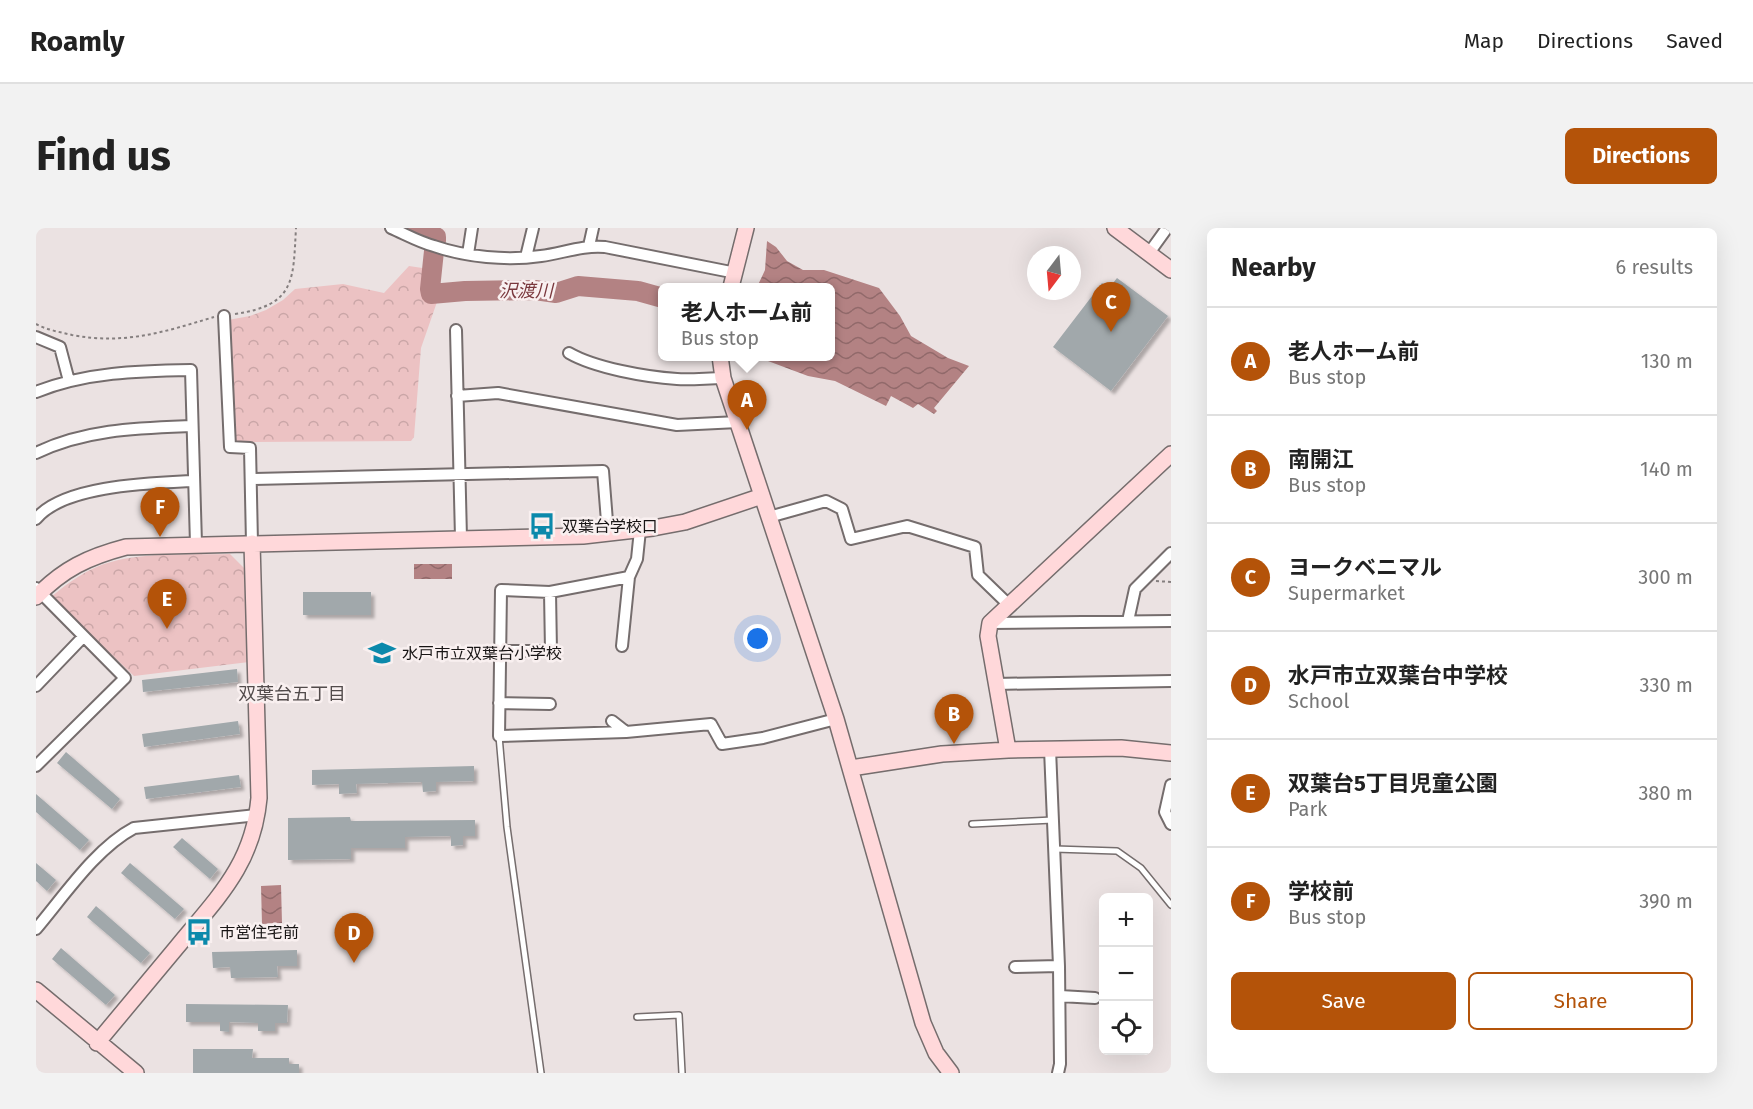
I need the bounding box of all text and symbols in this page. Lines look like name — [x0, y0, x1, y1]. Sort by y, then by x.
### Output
text: Roamly — [30, 25, 124, 58]
text: Map — [1464, 28, 1504, 54]
text: Directions — [1537, 28, 1633, 54]
text: Saved — [1666, 28, 1723, 54]
button: Directions — [1565, 128, 1717, 184]
text: Find us — [36, 131, 171, 181]
north arrow — [1027, 246, 1081, 300]
text: Nearby — [1231, 252, 1316, 283]
text: 6 results — [1616, 255, 1693, 279]
water label: 沢渡川 — [499, 280, 555, 302]
pin: C — [1092, 282, 1130, 332]
popup — [658, 283, 835, 361]
text: 老人ホーム前 — [681, 299, 812, 326]
text: Bus stop — [681, 326, 759, 350]
text: 老人ホーム前 — [1288, 338, 1419, 365]
text: A — [1245, 349, 1256, 373]
text: 130 m — [1641, 349, 1693, 373]
text: Bus stop — [1288, 365, 1366, 389]
pin: A — [728, 380, 766, 430]
text: 南開江 — [1288, 446, 1354, 473]
text: B — [1244, 457, 1257, 481]
text: 140 m — [1640, 457, 1693, 481]
text: Bus stop — [1288, 473, 1366, 497]
pin: F — [140, 488, 180, 537]
bus stop icon: 双葉台学校口 — [527, 511, 557, 541]
place label: 双葉台学校口 — [562, 517, 658, 536]
text: ヨークベニマル — [1288, 554, 1442, 581]
text: C — [1245, 565, 1256, 589]
text: 300 m — [1638, 565, 1693, 589]
pin: E — [148, 580, 186, 629]
text: Supermarket — [1288, 581, 1405, 605]
your location — [743, 624, 772, 653]
school or university icon: 水戸市立双葉台小学校 — [367, 638, 397, 668]
place label: 水戸市立双葉台小学校 — [402, 644, 562, 663]
text: 水戸市立双葉台中学校 — [1288, 662, 1508, 689]
text: D — [1244, 673, 1257, 697]
text: 330 m — [1639, 673, 1693, 697]
district label: 双葉台五丁目 — [238, 683, 346, 705]
text: School — [1288, 689, 1349, 713]
pin: B — [934, 694, 974, 744]
text: 双葉台5丁目児童公園 — [1288, 770, 1498, 797]
text: E — [1245, 781, 1256, 805]
text: 380 m — [1638, 781, 1693, 805]
text: Park — [1288, 797, 1327, 821]
text: 学校前 — [1288, 878, 1354, 905]
text: F — [1246, 889, 1255, 913]
text: 390 m — [1639, 889, 1693, 913]
map controls — [1099, 893, 1153, 1055]
button: + — [1099, 893, 1153, 947]
text: Bus stop — [1288, 905, 1366, 929]
pin: D — [334, 914, 374, 963]
bus stop icon: 市営住宅前 — [184, 917, 214, 947]
place label: 市営住宅前 — [219, 923, 299, 942]
button: − — [1099, 947, 1153, 1001]
button: Save — [1231, 972, 1456, 1030]
button: Share — [1468, 972, 1693, 1030]
button: locate — [1099, 1001, 1153, 1055]

